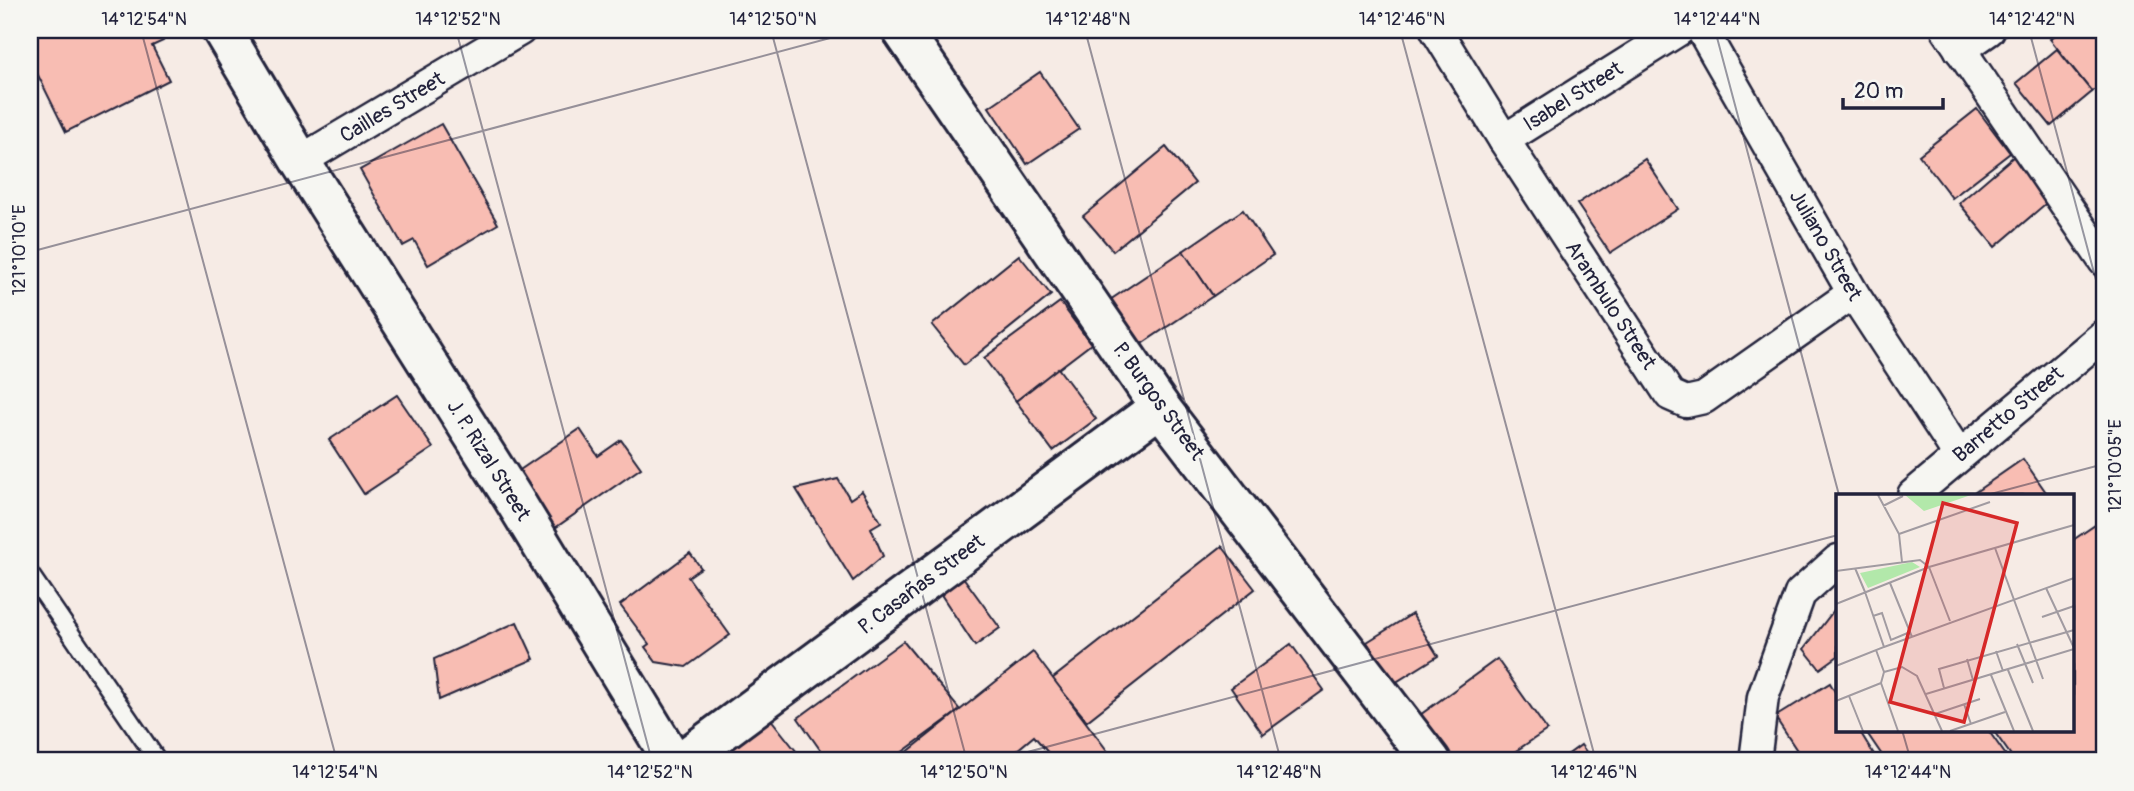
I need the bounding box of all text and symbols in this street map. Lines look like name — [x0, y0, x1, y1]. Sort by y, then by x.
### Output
text: 14°12'54"N — [101, 8, 187, 31]
text: 14°12'52"N — [415, 8, 501, 31]
text: 14°12'50"N — [729, 8, 817, 31]
text: 14°12'48"N — [1045, 8, 1131, 31]
text: 14°12'46"N — [1359, 8, 1445, 31]
text: 14°12'44"N — [1674, 8, 1760, 31]
text: 14°12'42"N — [1989, 8, 2075, 31]
street label: Isabel Street — [1519, 55, 1628, 138]
street label: Cailles Street — [335, 65, 450, 149]
scale bar — [1843, 66, 1943, 110]
text: 20 m — [1854, 78, 1903, 105]
street label: Juliano Street — [1783, 185, 1868, 306]
text: 121°10'10"E — [8, 205, 31, 295]
street label: Arambulo Street — [1559, 236, 1663, 375]
street label: P. Burgos Street — [1107, 337, 1211, 466]
street label: Barretto Street — [1947, 360, 2070, 469]
street label: J. P. Rizal Street — [441, 395, 537, 526]
text: 121°10'05"E — [2104, 419, 2127, 513]
inset map — [1836, 494, 2074, 732]
street label: P. Casañas Street — [853, 528, 990, 641]
text: 14°12'54"N — [292, 761, 378, 784]
text: 14°12'52"N — [607, 761, 693, 784]
text: 14°12'50"N — [920, 761, 1008, 784]
text: 14°12'48"N — [1236, 761, 1322, 784]
text: 14°12'46"N — [1551, 761, 1637, 784]
text: 14°12'44"N — [1865, 761, 1951, 784]

